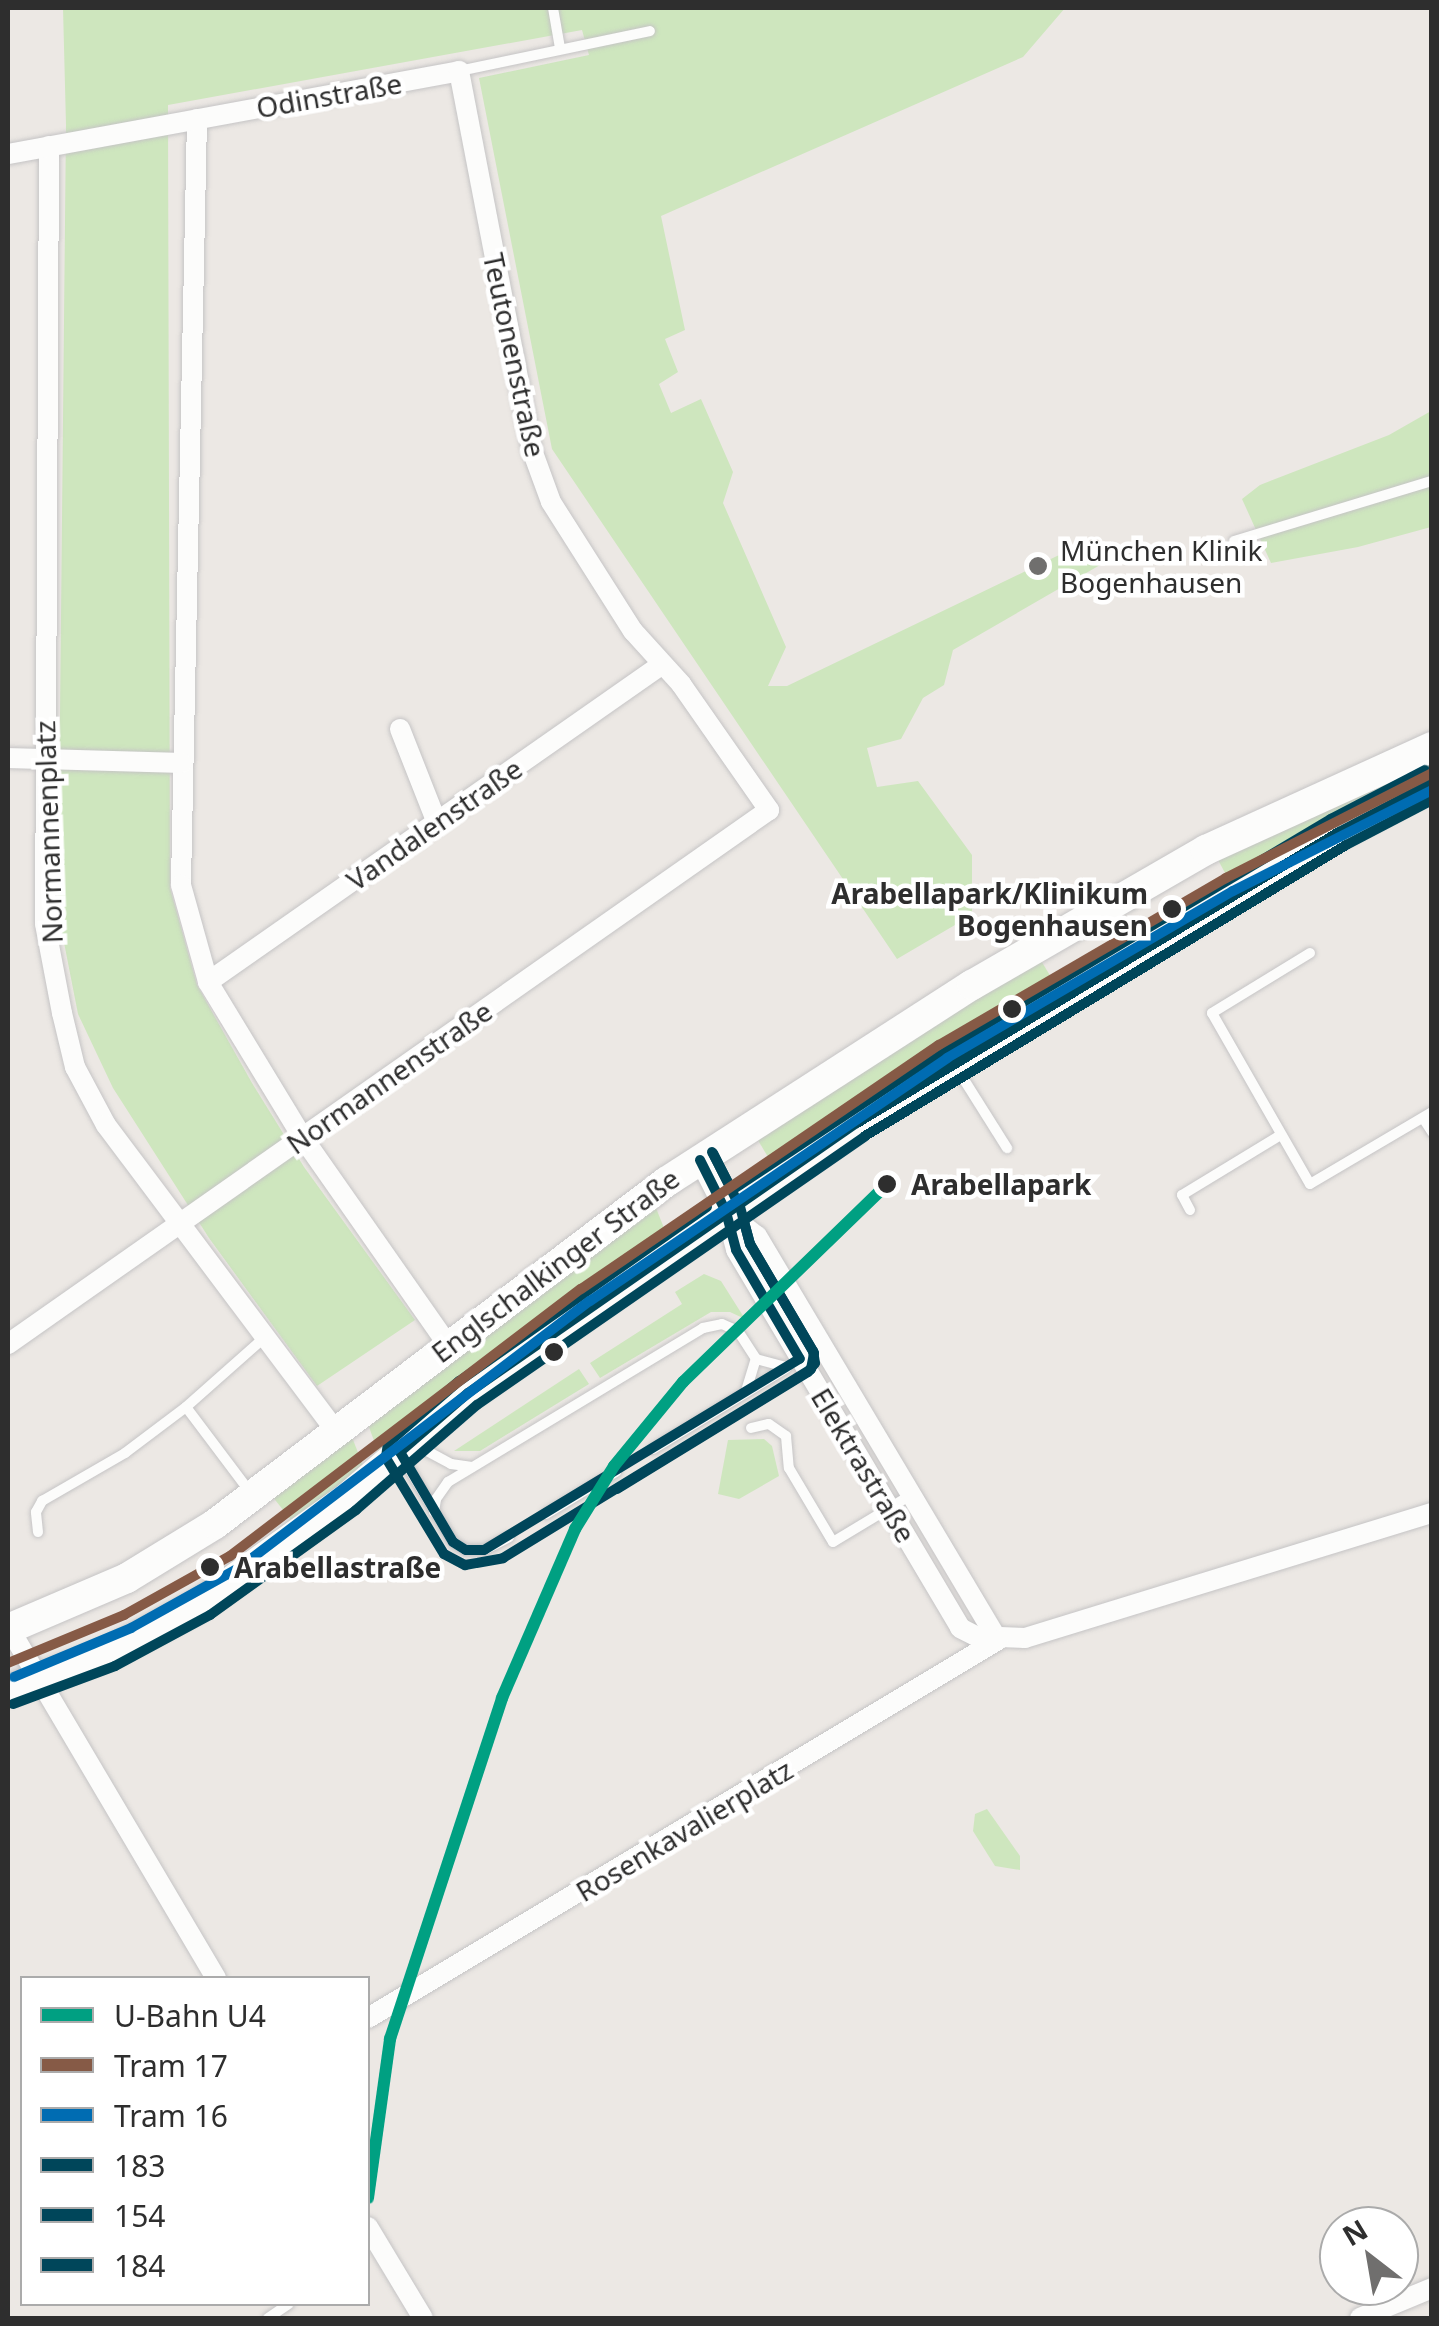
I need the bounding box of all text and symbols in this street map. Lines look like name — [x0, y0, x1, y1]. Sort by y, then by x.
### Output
street label: Odinstraße — [254, 66, 404, 124]
street label: Teutonenstraße — [477, 250, 553, 460]
place label: München Klinik Bogenhausen — [1060, 533, 1262, 599]
marker: München Klinik Bogenhausen — [1025, 553, 1051, 579]
street label: Normannenplatz — [27, 720, 69, 944]
street label: Vandalenstraße — [340, 751, 528, 897]
place label: Arabellapark/Klinikum Bogenhausen — [831, 876, 1148, 942]
marker: Arabellapark/Klinikum Bogenhausen — [1157, 894, 1187, 924]
street label: Normannenstraße — [280, 994, 498, 1160]
unlabelled marker — [1002, 999, 1022, 1019]
street label: Englschalkinger Straße — [425, 1161, 685, 1369]
place label: Arabellapark — [911, 1167, 1091, 1201]
marker: Arabellapark — [872, 1169, 902, 1199]
unlabelled marker — [544, 1342, 564, 1362]
street label: Elektrastraße — [805, 1382, 923, 1548]
place label: Arabellastraße — [234, 1550, 441, 1584]
marker: Arabellastraße — [195, 1552, 225, 1582]
street label: Rosenkavalierplatz — [570, 1752, 798, 1908]
legend — [20, 1976, 370, 2306]
text: U-Bahn U4 — [114, 1995, 266, 2036]
text: Tram 17 — [114, 2045, 228, 2086]
text: Tram 16 — [114, 2095, 228, 2136]
text: 183 — [114, 2145, 165, 2186]
text: 154 — [114, 2195, 165, 2236]
north arrow — [1319, 2206, 1419, 2306]
text: N — [1335, 2210, 1374, 2254]
text: 184 — [114, 2245, 165, 2286]

